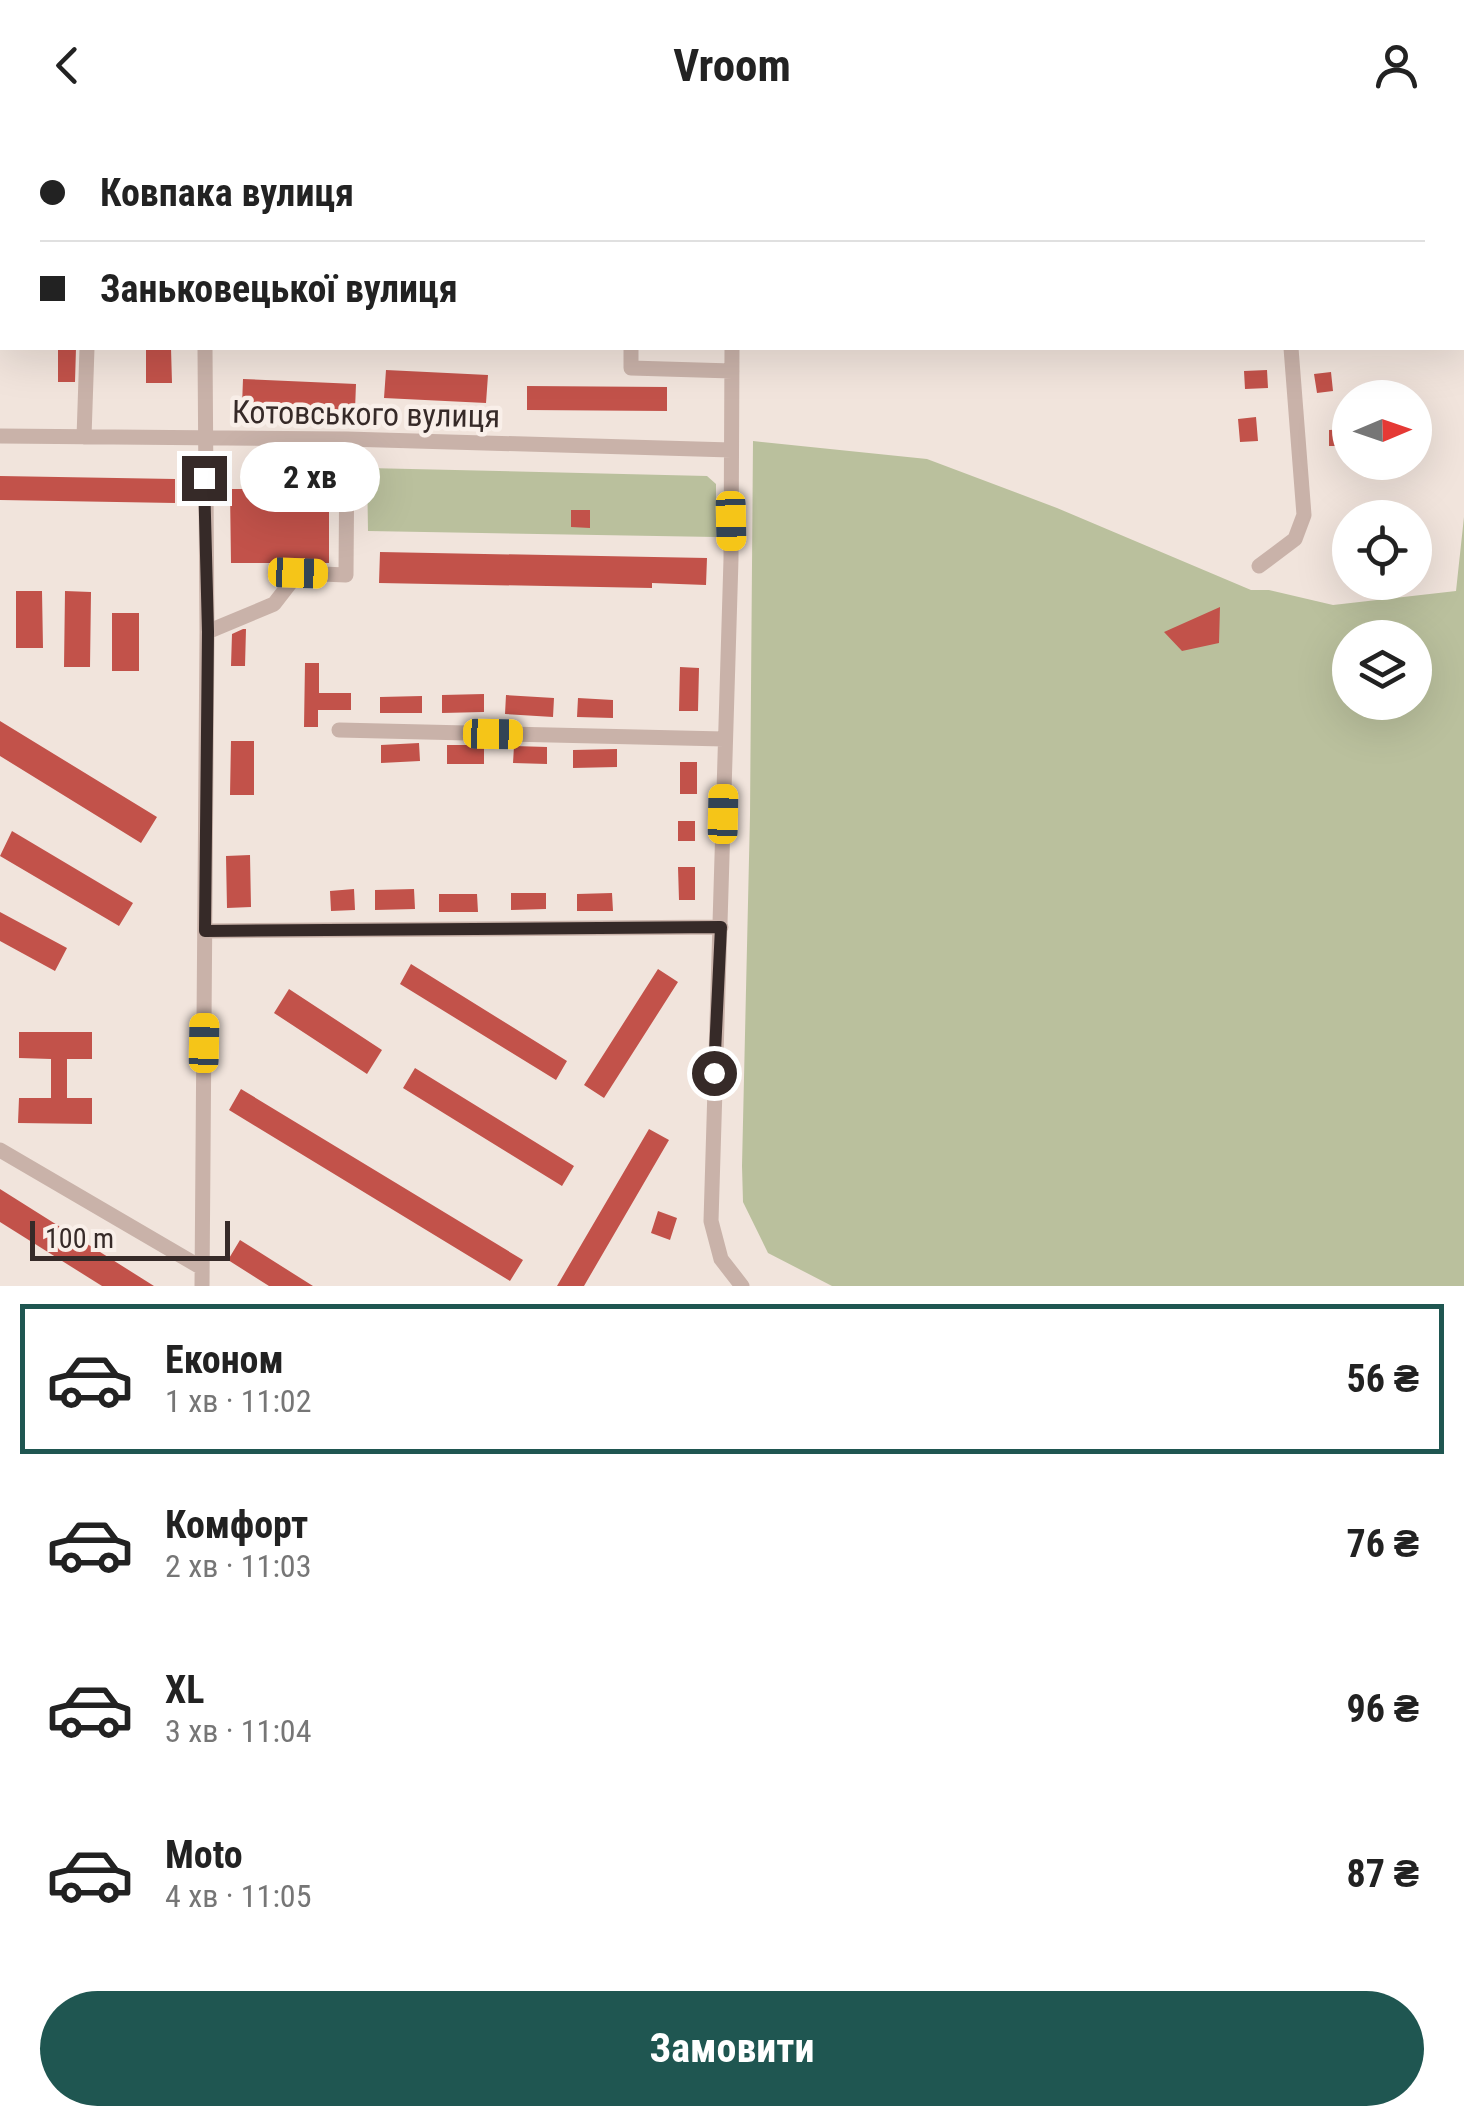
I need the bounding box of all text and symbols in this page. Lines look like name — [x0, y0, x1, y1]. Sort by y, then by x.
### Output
icon: back — [40, 38, 95, 93]
icon: person — [1369, 38, 1424, 93]
text: Vroom — [673, 39, 791, 92]
text: Ковпака вулиця — [100, 171, 354, 215]
text: Заньковецької вулиця — [100, 267, 458, 311]
north arrow — [1332, 380, 1432, 480]
map controls — [1332, 380, 1432, 720]
street label: Котовського вулиця — [232, 393, 500, 435]
callout: 2 хв — [239, 443, 379, 513]
route end — [182, 456, 227, 501]
text: 2 хв — [283, 458, 337, 496]
car — [715, 491, 747, 551]
button: locate — [1332, 500, 1432, 600]
car — [267, 557, 329, 589]
button: layers — [1332, 620, 1432, 720]
car — [463, 718, 523, 750]
car — [707, 784, 739, 844]
car — [188, 1013, 220, 1073]
route start — [692, 1051, 737, 1096]
scale bar — [30, 1216, 230, 1260]
text: 100 m — [45, 1222, 114, 1255]
icon: car — [45, 1334, 135, 1424]
text: Економ — [165, 1338, 284, 1382]
text: 56 ₴ — [1346, 1357, 1419, 1401]
text: 1 хв · 11:02 — [165, 1382, 311, 1420]
icon: car — [45, 1499, 135, 1589]
text: Комфорт — [165, 1503, 308, 1547]
text: 76 ₴ — [1346, 1522, 1419, 1566]
text: 2 хв · 11:03 — [165, 1547, 311, 1585]
icon: car — [45, 1664, 135, 1754]
text: XL — [165, 1668, 204, 1712]
text: 96 ₴ — [1346, 1687, 1419, 1731]
text: 3 хв · 11:04 — [165, 1712, 311, 1750]
icon: car — [45, 1829, 135, 1919]
text: Moto — [165, 1833, 243, 1877]
text: 87 ₴ — [1346, 1852, 1419, 1896]
text: 4 хв · 11:05 — [165, 1877, 311, 1915]
button: Замовити — [40, 1991, 1424, 2106]

